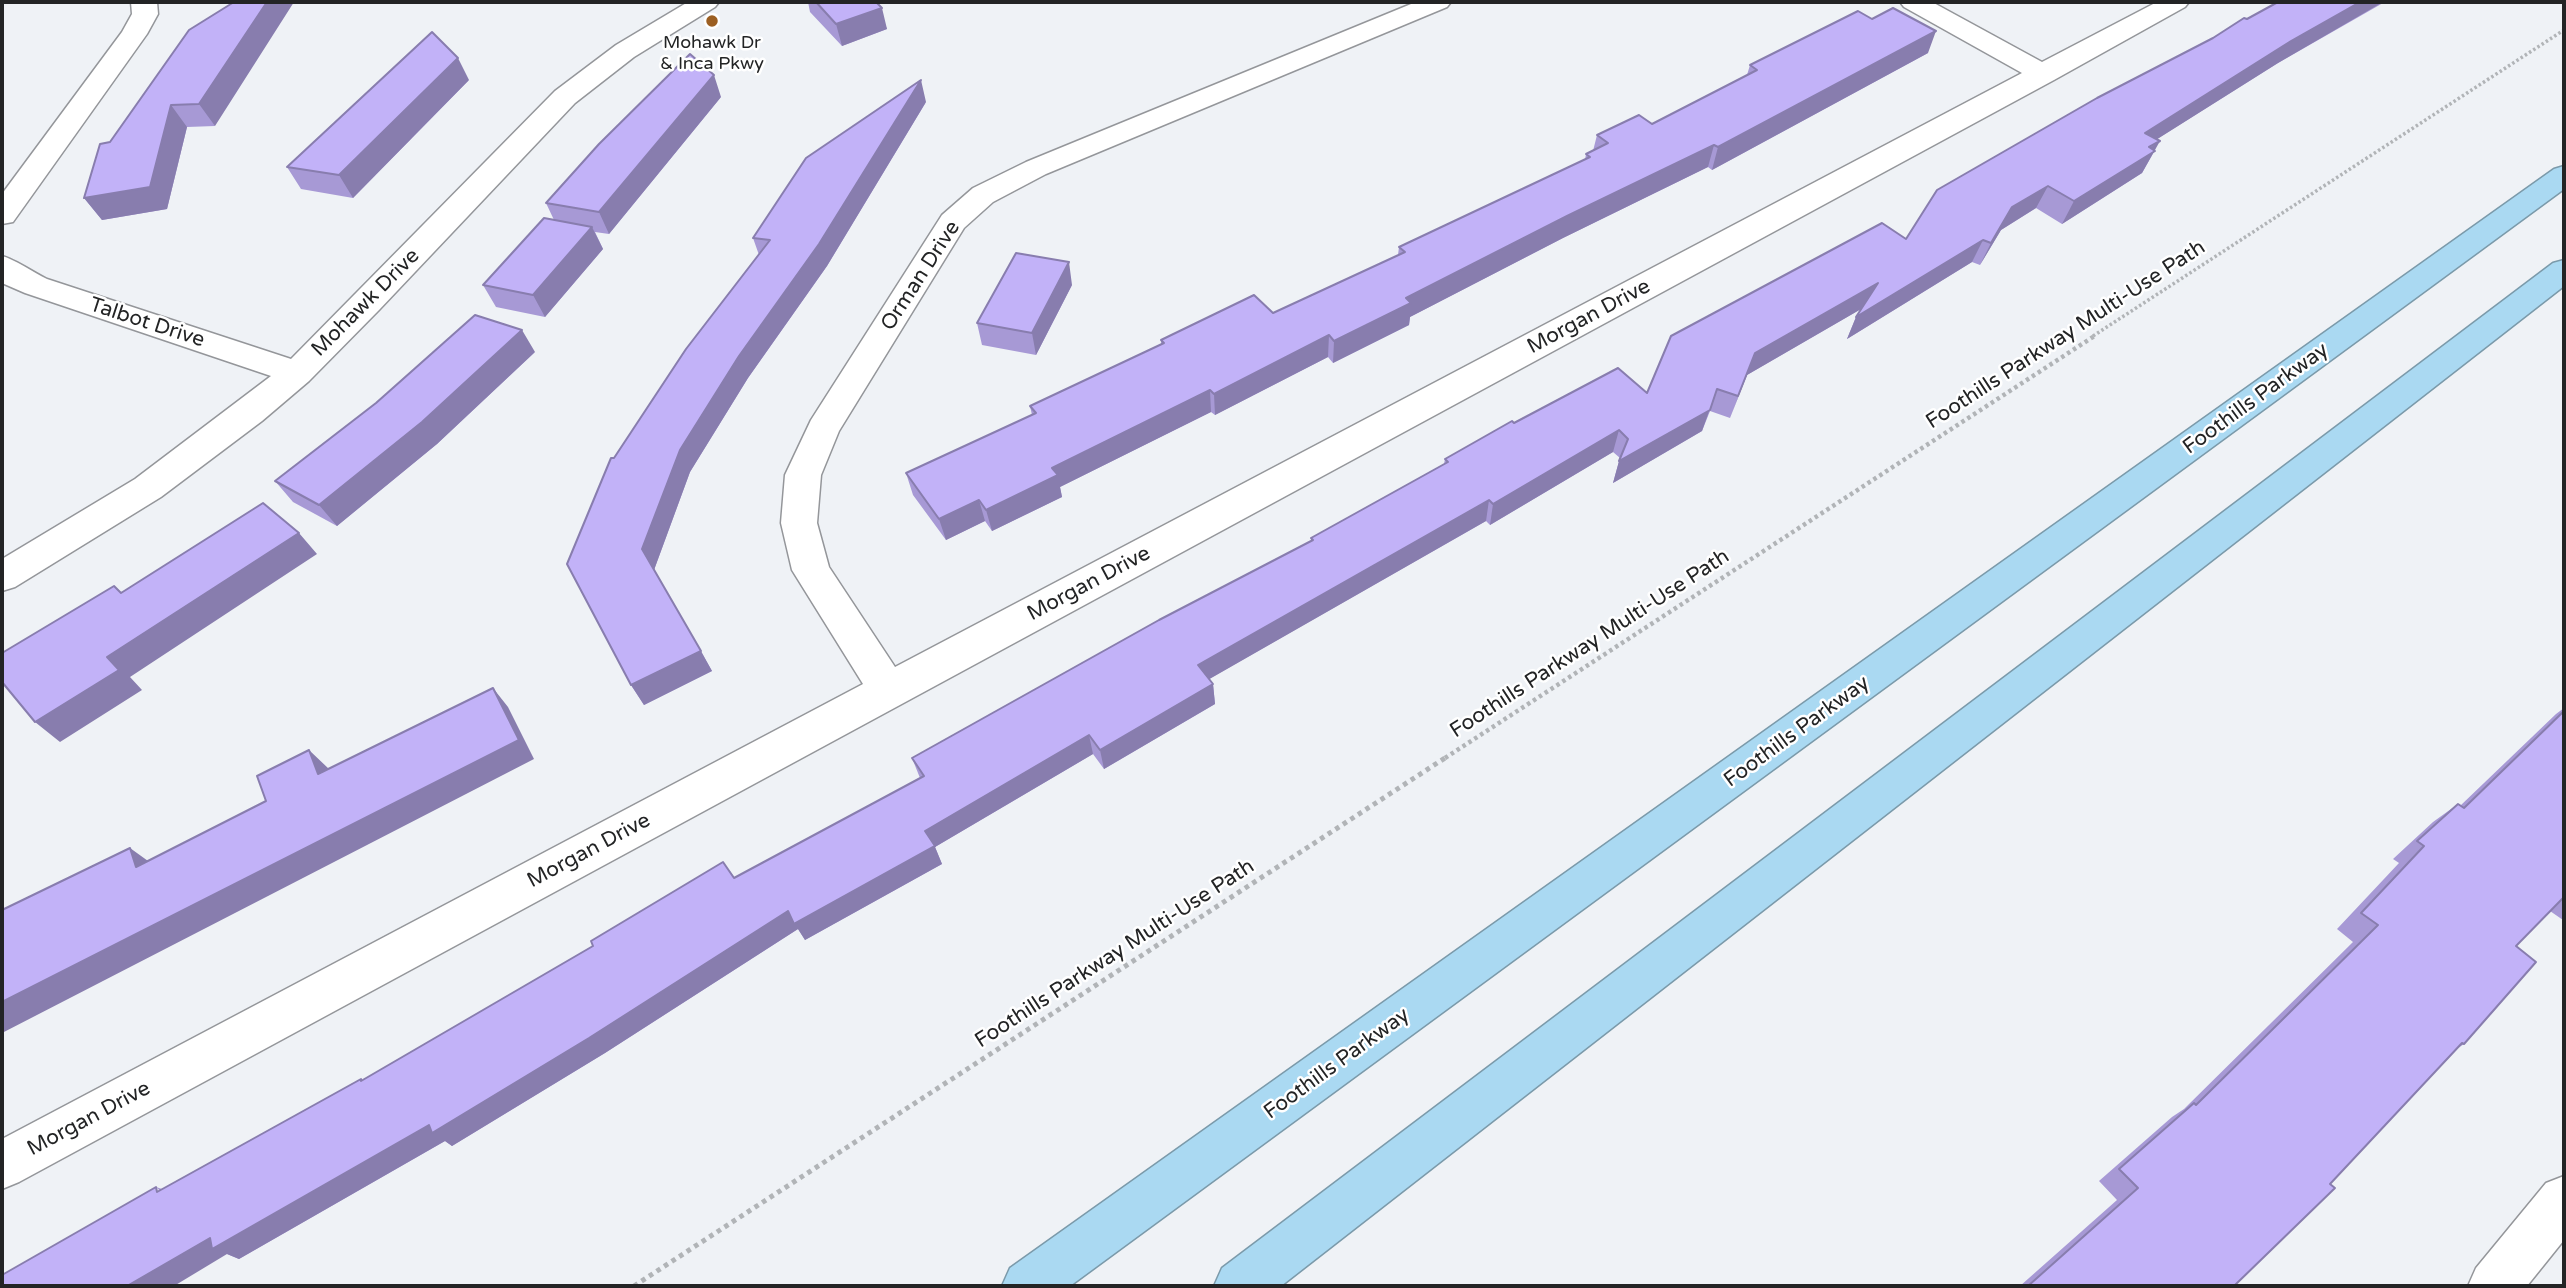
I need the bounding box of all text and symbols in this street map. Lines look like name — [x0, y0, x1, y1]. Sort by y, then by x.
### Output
marker: Mohawk Dr & Inca Pkwy — [704, 13, 720, 29]
place label: Mohawk Dr & Inca Pkwy — [660, 32, 764, 74]
street label: Orman Drive — [876, 216, 966, 336]
street label: Foothills Parkway Multi-Use Path — [1922, 235, 2210, 435]
street label: Mohawk Drive — [307, 244, 425, 362]
street label: Morgan Drive — [1523, 274, 1655, 360]
street label: Talbot Drive — [86, 293, 208, 353]
street label: Foothills Parkway — [2178, 338, 2334, 460]
street label: Morgan Drive — [1023, 541, 1155, 627]
street label: Foothills Parkway Multi-Use Path — [1446, 544, 1734, 744]
street label: Foothills Parkway — [1719, 671, 1875, 793]
street label: Morgan Drive — [523, 808, 655, 894]
street label: Foothills Parkway Multi-Use Path — [971, 854, 1259, 1054]
street label: Foothills Parkway — [1259, 1003, 1415, 1125]
street label: Morgan Drive — [23, 1076, 155, 1162]

